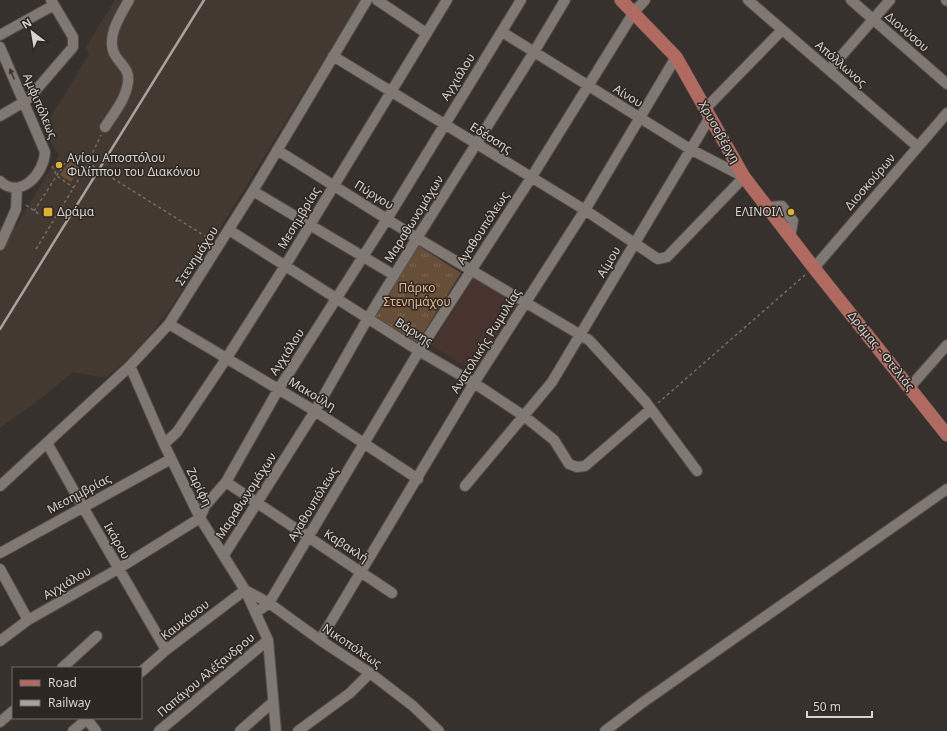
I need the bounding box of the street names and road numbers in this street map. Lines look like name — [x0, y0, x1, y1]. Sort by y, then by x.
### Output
street label: Διονύσου — [882, 8, 933, 56]
street label: Απόλλωνος — [812, 36, 871, 91]
street label: Αγχιάλου — [436, 50, 479, 104]
street label: Αμφιπόλεως — [19, 71, 62, 141]
street label: Αίνου — [610, 80, 646, 111]
street label: Χρυσοβέργη — [695, 98, 744, 166]
street label: Εδέσσης — [467, 118, 516, 157]
street label: Διοσκούρων — [840, 150, 899, 214]
street label: Μαραθωνομάχων — [380, 172, 447, 266]
street label: Πύργου — [351, 176, 397, 213]
street label: Μεσημβρίας — [273, 183, 324, 252]
street label: Αγαθουπόλεως — [452, 188, 513, 268]
street label: Στενημάχου — [171, 223, 222, 289]
street label: Αίμου — [593, 243, 624, 280]
street label: Ανατολικής Ρωμυλίας — [446, 285, 525, 396]
street label: Δράμας - Φτελιάς — [844, 307, 919, 394]
street label: Βάρνης — [392, 313, 437, 350]
street label: Αγχιάλου — [265, 325, 308, 378]
street label: Μακούλη — [285, 373, 339, 414]
street label: Μαραθωνομάχων — [211, 449, 280, 542]
street label: Αγαθουπόλεως — [284, 463, 342, 544]
street label: Ζαρίφη — [183, 465, 216, 509]
street label: Μεσημβρίας — [44, 470, 114, 518]
street label: Ικάρου — [100, 519, 135, 562]
street label: Καβακλή — [321, 525, 372, 566]
street label: Αγχιάλου — [40, 562, 94, 603]
street label: Καυκάσου — [157, 595, 213, 644]
street label: Νικοπόλεως — [319, 619, 386, 672]
street label: Παπάγου Αλέξανδρου — [153, 629, 258, 720]

